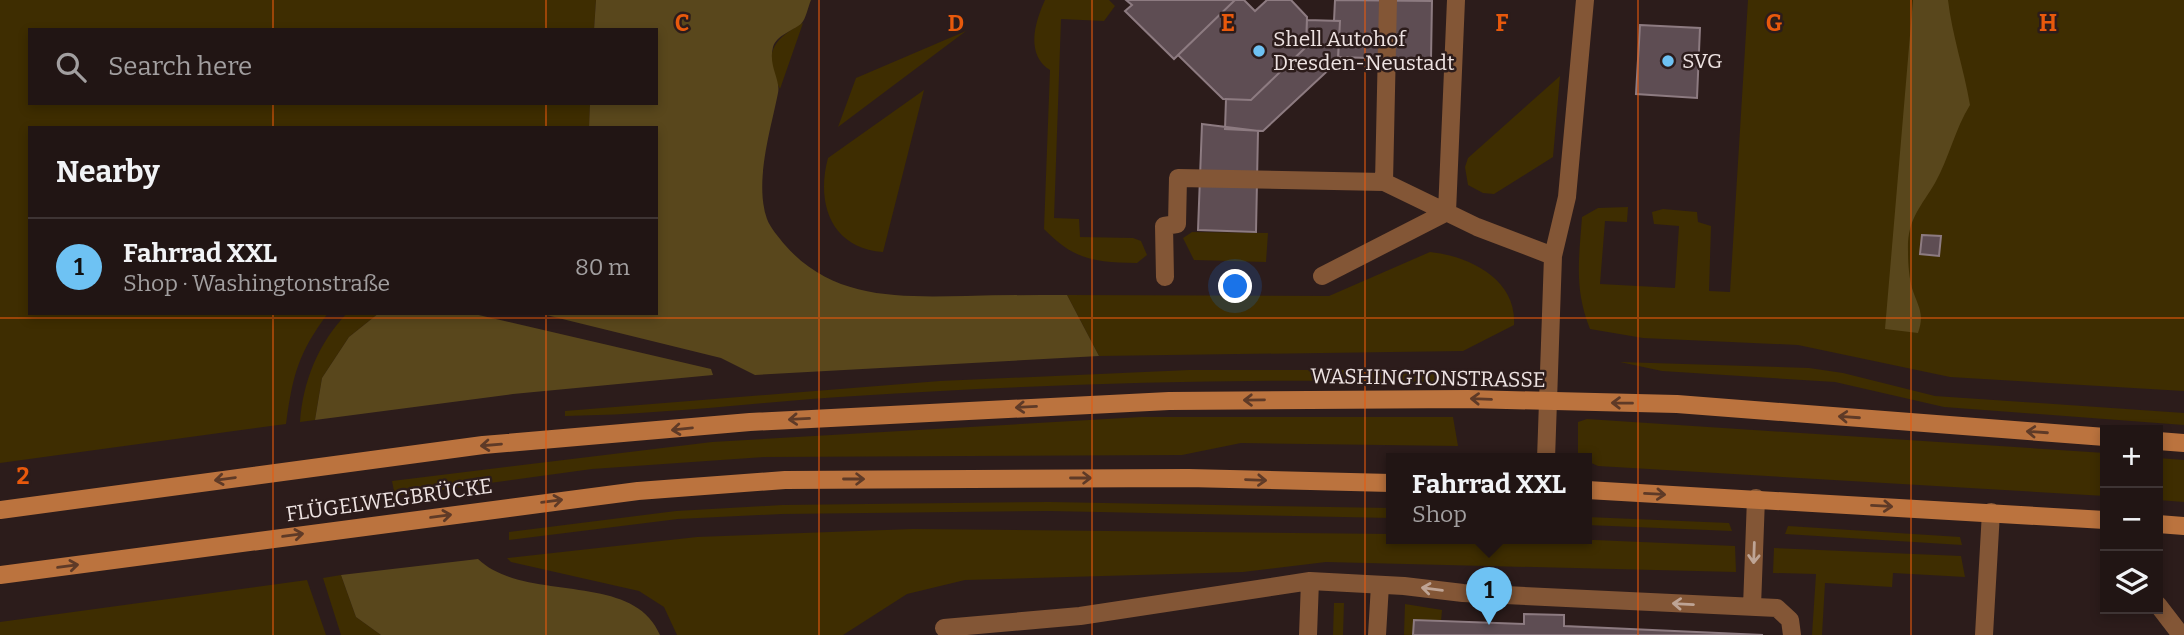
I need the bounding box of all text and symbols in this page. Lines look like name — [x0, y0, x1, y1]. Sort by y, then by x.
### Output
text: C — [675, 9, 689, 37]
text: D — [948, 9, 964, 37]
text: E — [1221, 9, 1235, 37]
text: F — [1496, 9, 1509, 37]
text: G — [1766, 9, 1783, 37]
text: H — [2039, 9, 2057, 37]
place label: Shell Autohof Dresden-Neustadt — [1273, 26, 1455, 76]
search box — [28, 28, 658, 105]
marker: Shell Autohof Dresden-Neustadt — [1251, 43, 1267, 59]
icon: search — [52, 48, 90, 86]
place label: SVG — [1682, 48, 1723, 74]
text: Search here — [108, 51, 252, 82]
marker: SVG — [1660, 53, 1676, 69]
text: Nearby — [56, 154, 160, 190]
text: Fahrrad XXL — [123, 238, 277, 269]
text: 1 — [74, 253, 84, 281]
text: 80 m — [575, 253, 630, 281]
text: Shop · Washingtonstraße — [123, 269, 390, 297]
your location — [1218, 269, 1252, 303]
street label: WASHINGTONSTRASSE — [1310, 363, 1546, 393]
one-way arrow — [1242, 393, 1265, 407]
one-way arrow — [1470, 393, 1493, 406]
one-way arrow — [1611, 396, 1634, 410]
one-way arrow — [1015, 401, 1038, 414]
one-way arrow — [1838, 411, 1861, 424]
one-way arrow — [788, 412, 811, 425]
one-way arrow — [672, 422, 694, 435]
one-way arrow — [2026, 425, 2049, 438]
map controls — [2100, 425, 2163, 614]
button: + — [2100, 425, 2163, 488]
one-way arrow — [480, 439, 503, 452]
popup — [1386, 453, 1592, 544]
text: 2 — [17, 462, 30, 490]
text: Fahrrad XXL — [1412, 469, 1566, 500]
one-way arrow — [1069, 471, 1092, 485]
one-way arrow — [842, 472, 865, 486]
one-way arrow — [214, 473, 237, 486]
street label: FLÜGELWEGBRÜCKE — [284, 473, 494, 527]
one-way arrow — [1244, 473, 1267, 486]
one-way arrow — [1643, 487, 1666, 500]
button: − — [2100, 488, 2163, 551]
one-way arrow — [540, 495, 563, 508]
text: Shop — [1412, 500, 1467, 528]
one-way arrow — [1871, 500, 1893, 513]
one-way arrow — [430, 509, 452, 522]
one-way arrow — [281, 529, 304, 542]
one-way arrow — [1747, 541, 1761, 564]
button: layers — [2100, 551, 2163, 614]
one-way arrow — [56, 559, 79, 572]
pin: 1 — [1466, 567, 1512, 625]
one-way arrow — [1421, 583, 1444, 596]
one-way arrow — [1672, 597, 1695, 610]

